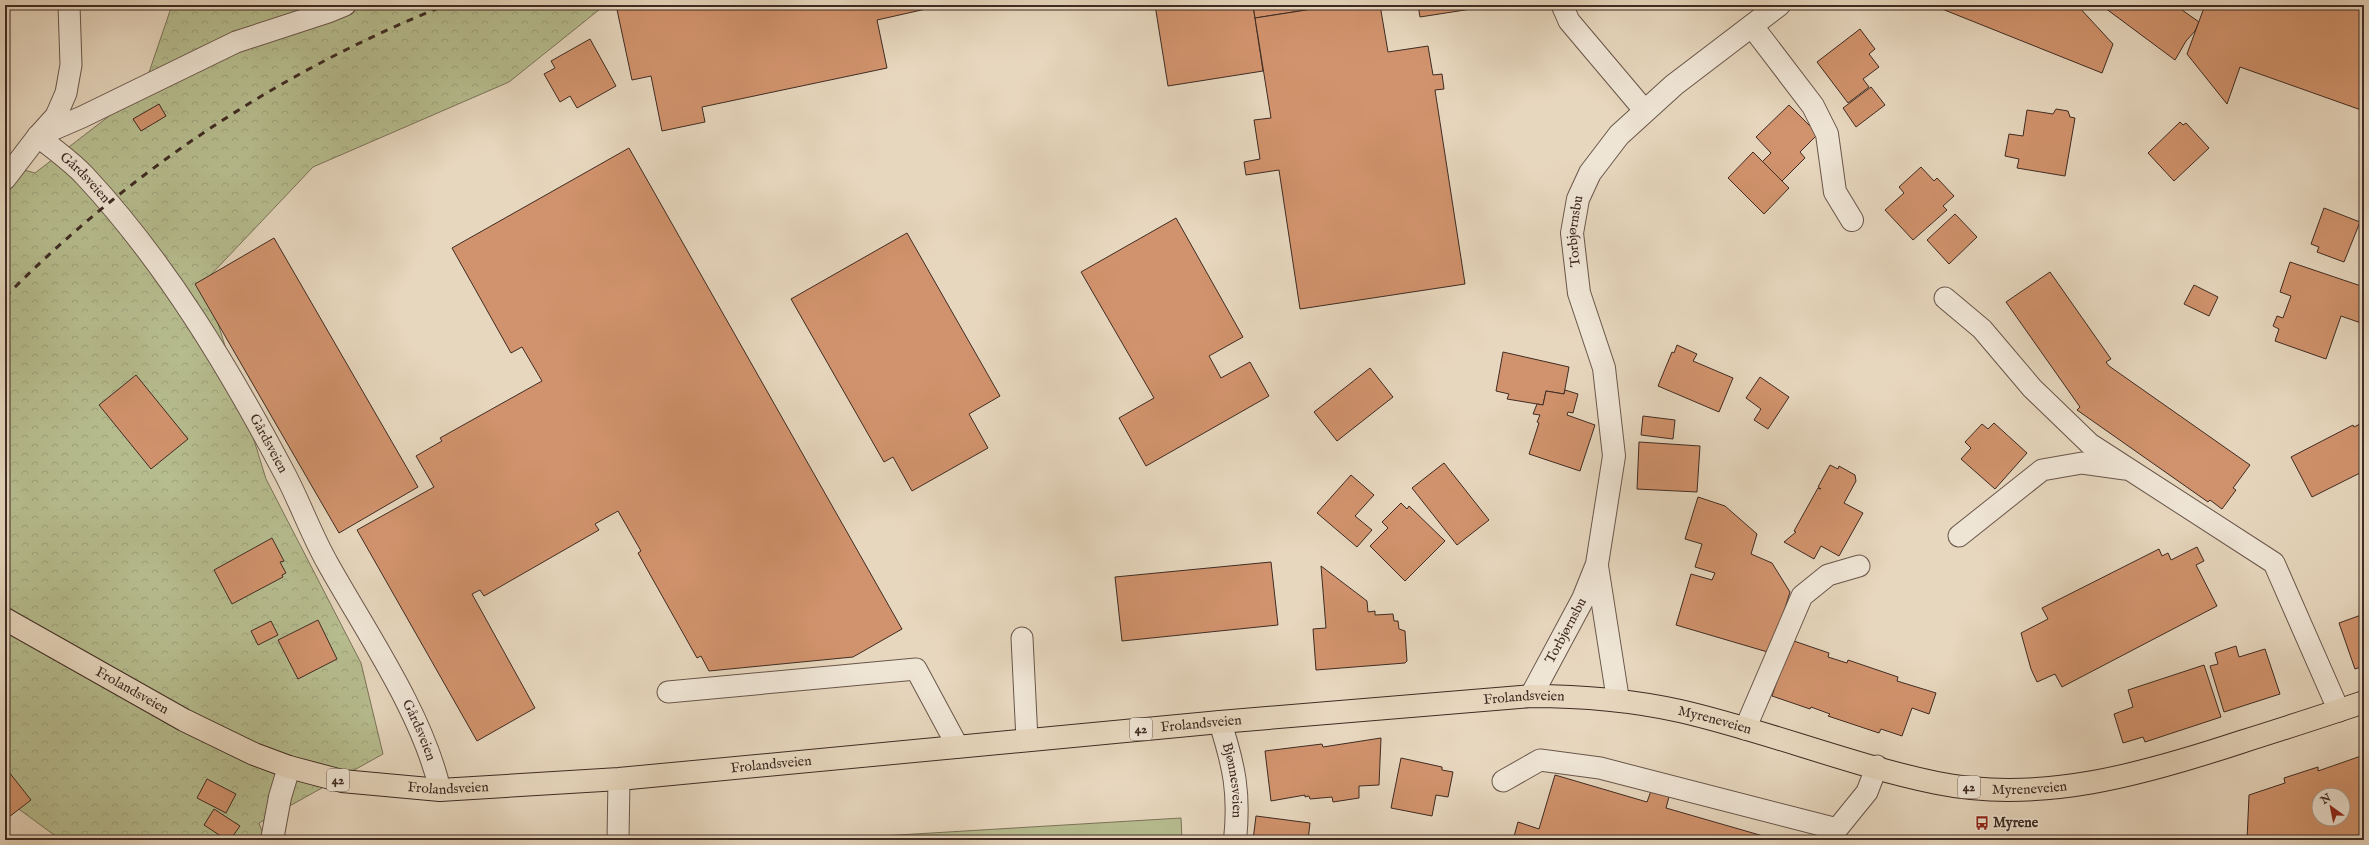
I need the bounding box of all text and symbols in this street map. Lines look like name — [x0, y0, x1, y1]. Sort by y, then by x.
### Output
street label: Gårdsveien — [56, 148, 115, 207]
street label: Torbjørnsbu — [1563, 194, 1587, 268]
street label: Gårdsveien — [245, 411, 292, 477]
street label: Torbjørnsbu — [1541, 595, 1591, 667]
street label: Frolandsveien — [92, 663, 172, 719]
street label: Frolandsveien — [1483, 687, 1565, 709]
street label: Gårdsveien — [398, 696, 440, 764]
street label: Myreneveien — [1676, 702, 1754, 739]
street label: Frolandsveien — [1160, 711, 1243, 737]
road number: 42 — [1130, 718, 1152, 740]
street label: Bjønnesveien — [1218, 741, 1246, 819]
street label: Frolandsveien — [730, 752, 813, 777]
road number: 42 — [327, 769, 349, 791]
road number: 42 — [1958, 776, 1980, 798]
street label: Myreneveien — [1992, 777, 2069, 799]
street label: Frolandsveien — [407, 778, 490, 799]
north arrow — [2311, 787, 2351, 827]
text: N — [2317, 791, 2334, 808]
place label: Myrene — [1993, 814, 2039, 832]
bus stop icon: Myrene — [1974, 815, 1990, 831]

